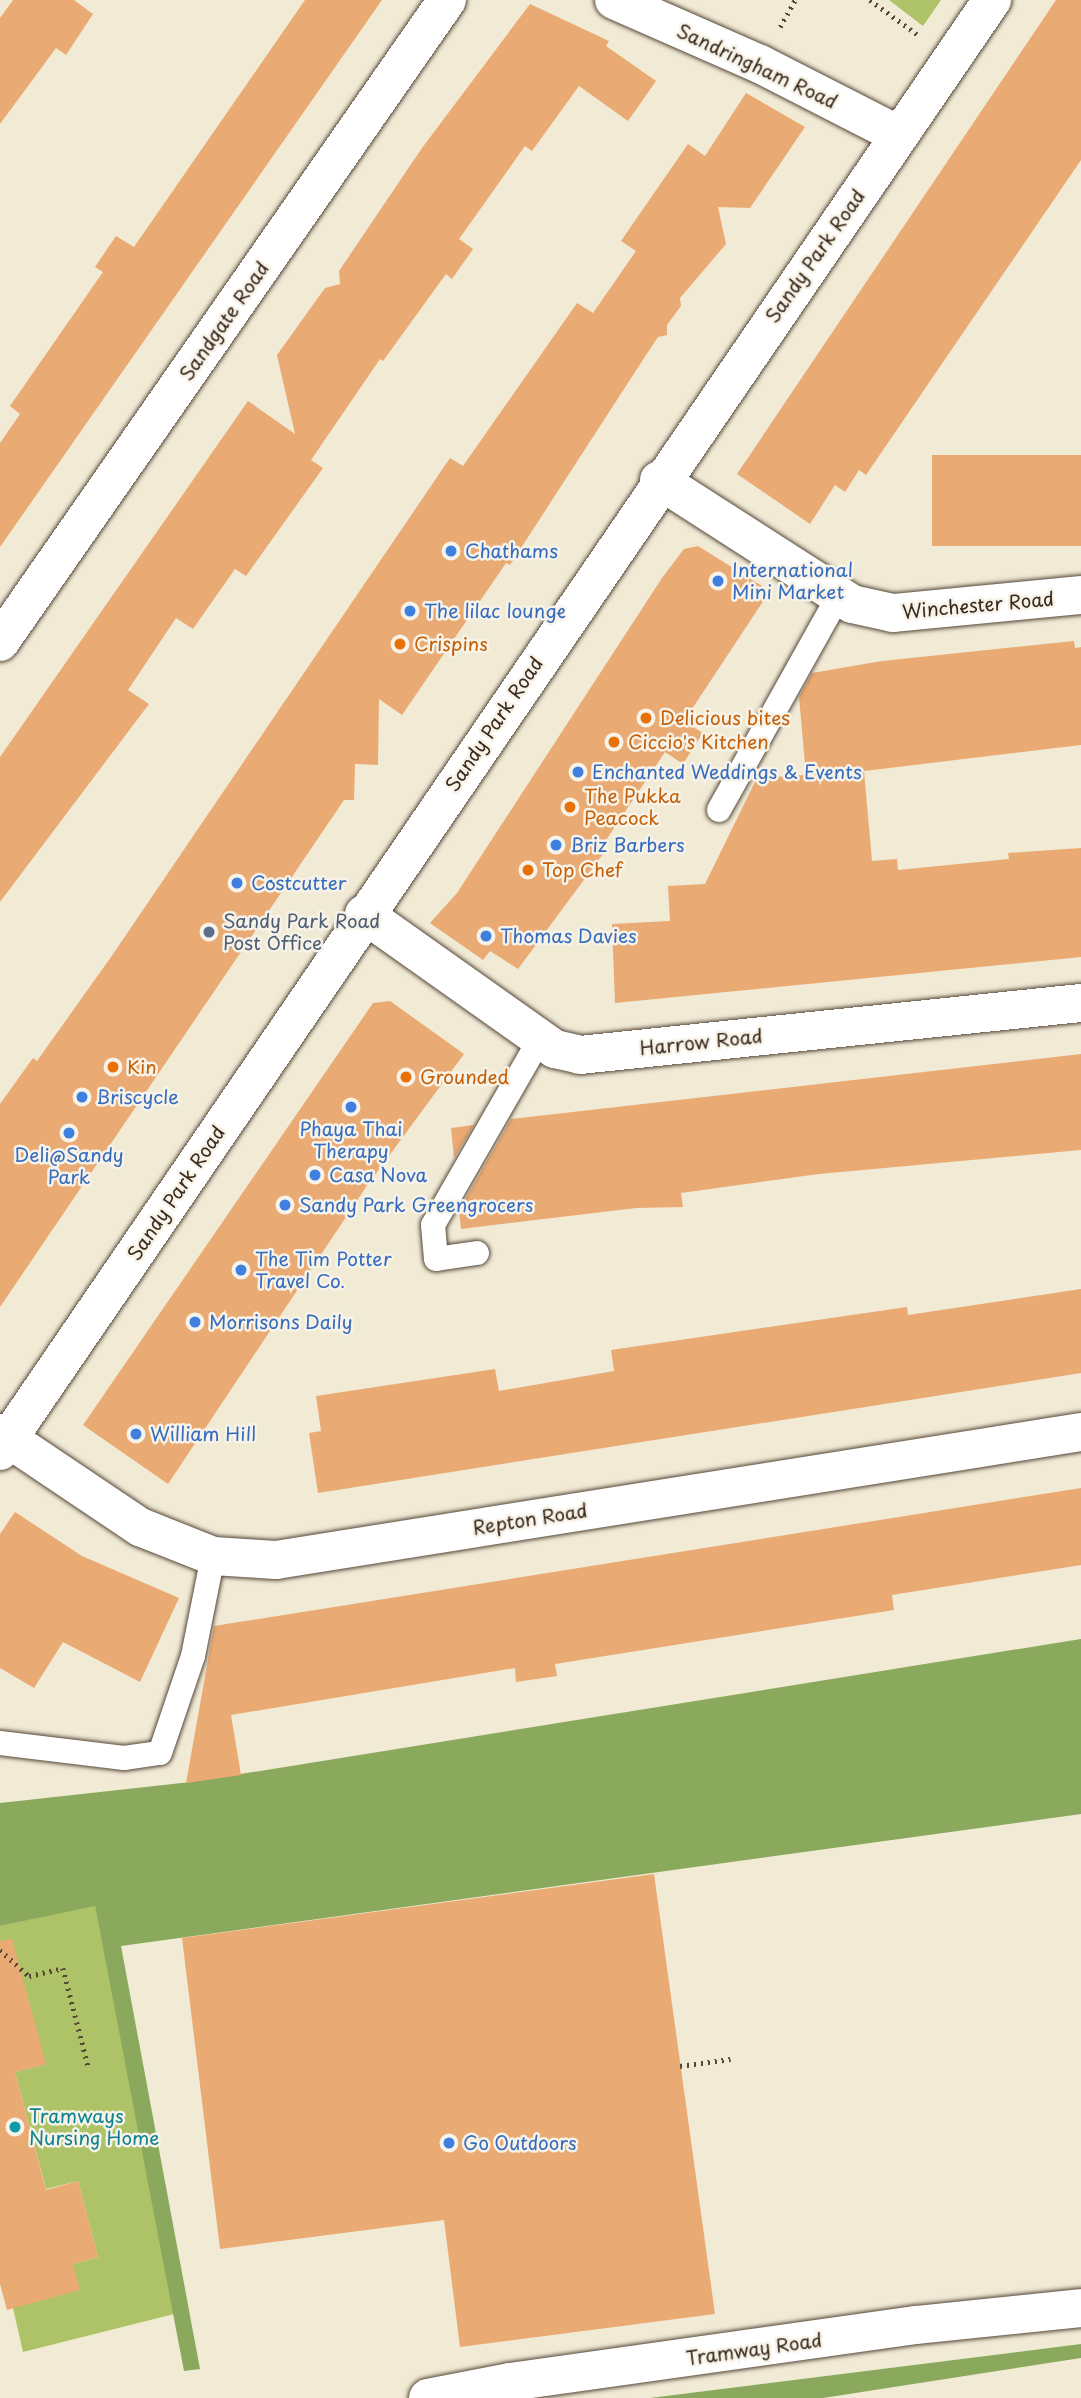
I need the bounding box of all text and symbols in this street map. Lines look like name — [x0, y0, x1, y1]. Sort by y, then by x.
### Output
street label: Sandringham Road — [673, 19, 841, 113]
street label: Sandy Park Road — [760, 184, 870, 328]
street label: Sandgate Road — [175, 257, 273, 385]
place label: Chathams — [465, 540, 558, 562]
marker: Chathams — [443, 543, 459, 559]
place label: International Mini Market — [732, 559, 853, 603]
marker: International Mini Market — [710, 573, 726, 589]
street label: Winchester Road — [900, 587, 1056, 623]
place label: The lilac lounge — [424, 600, 567, 622]
marker: The lilac lounge — [402, 603, 418, 619]
place label: Crispins — [414, 633, 488, 655]
marker: Crispins — [392, 636, 408, 652]
street label: Sandy Park Road — [440, 652, 548, 796]
place label: Delicious bites — [660, 707, 789, 729]
marker: Delicious bites — [638, 710, 654, 726]
place label: Ciccio's Kitchen — [628, 731, 769, 753]
marker: Ciccio's Kitchen — [606, 734, 622, 750]
place label: Enchanted Weddings & Events — [592, 761, 866, 783]
marker: Enchanted Weddings & Events — [570, 764, 586, 780]
place label: The Pukka Peacock — [584, 785, 681, 829]
marker: The Pukka Peacock — [562, 799, 578, 815]
place label: Briz Barbers — [570, 834, 684, 856]
marker: Briz Barbers — [548, 837, 564, 853]
place label: Top Chef — [542, 859, 623, 881]
marker: Top Chef — [520, 862, 536, 878]
place label: Costcutter — [251, 872, 347, 894]
marker: Costcutter — [229, 875, 245, 891]
place label: Sandy Park Road Post Office — [223, 910, 382, 954]
marker: Sandy Park Road Post Office — [201, 924, 217, 940]
place label: Thomas Davies — [500, 925, 638, 947]
marker: Thomas Davies — [478, 928, 494, 944]
street label: Harrow Road — [640, 1024, 762, 1060]
place label: Kin — [127, 1056, 157, 1078]
marker: Kin — [105, 1059, 121, 1075]
place label: Grounded — [420, 1066, 509, 1088]
marker: Grounded — [398, 1069, 414, 1085]
place label: Briscycle — [96, 1086, 179, 1108]
marker: Briscycle — [74, 1089, 90, 1105]
marker: Phaya Thai Therapy — [343, 1099, 359, 1115]
place label: Phaya Thai Therapy — [299, 1118, 403, 1162]
street label: Sandy Park Road — [122, 1121, 230, 1265]
marker: Deli@Sandy Park — [61, 1125, 77, 1141]
place label: Deli@Sandy Park — [14, 1144, 124, 1188]
place label: Casa Nova — [329, 1164, 429, 1186]
marker: Casa Nova — [307, 1167, 323, 1183]
place label: Sandy Park Greengrocers — [299, 1194, 536, 1216]
marker: Sandy Park Greengrocers — [277, 1197, 293, 1213]
place label: The Tim Potter Travel Co. — [255, 1248, 392, 1292]
marker: The Tim Potter Travel Co. — [233, 1262, 249, 1278]
place label: Morrisons Daily — [209, 1311, 353, 1333]
marker: Morrisons Daily — [187, 1314, 203, 1330]
place label: William Hill — [150, 1423, 256, 1445]
marker: William Hill — [128, 1426, 144, 1442]
street label: Repton Road — [471, 1499, 589, 1539]
place label: Tramways Nursing Home — [29, 2105, 159, 2149]
marker: Tramways Nursing Home — [7, 2119, 23, 2135]
place label: Go Outdoors — [463, 2132, 578, 2154]
marker: Go Outdoors — [441, 2135, 457, 2151]
street label: Tramway Road — [685, 2328, 823, 2370]

